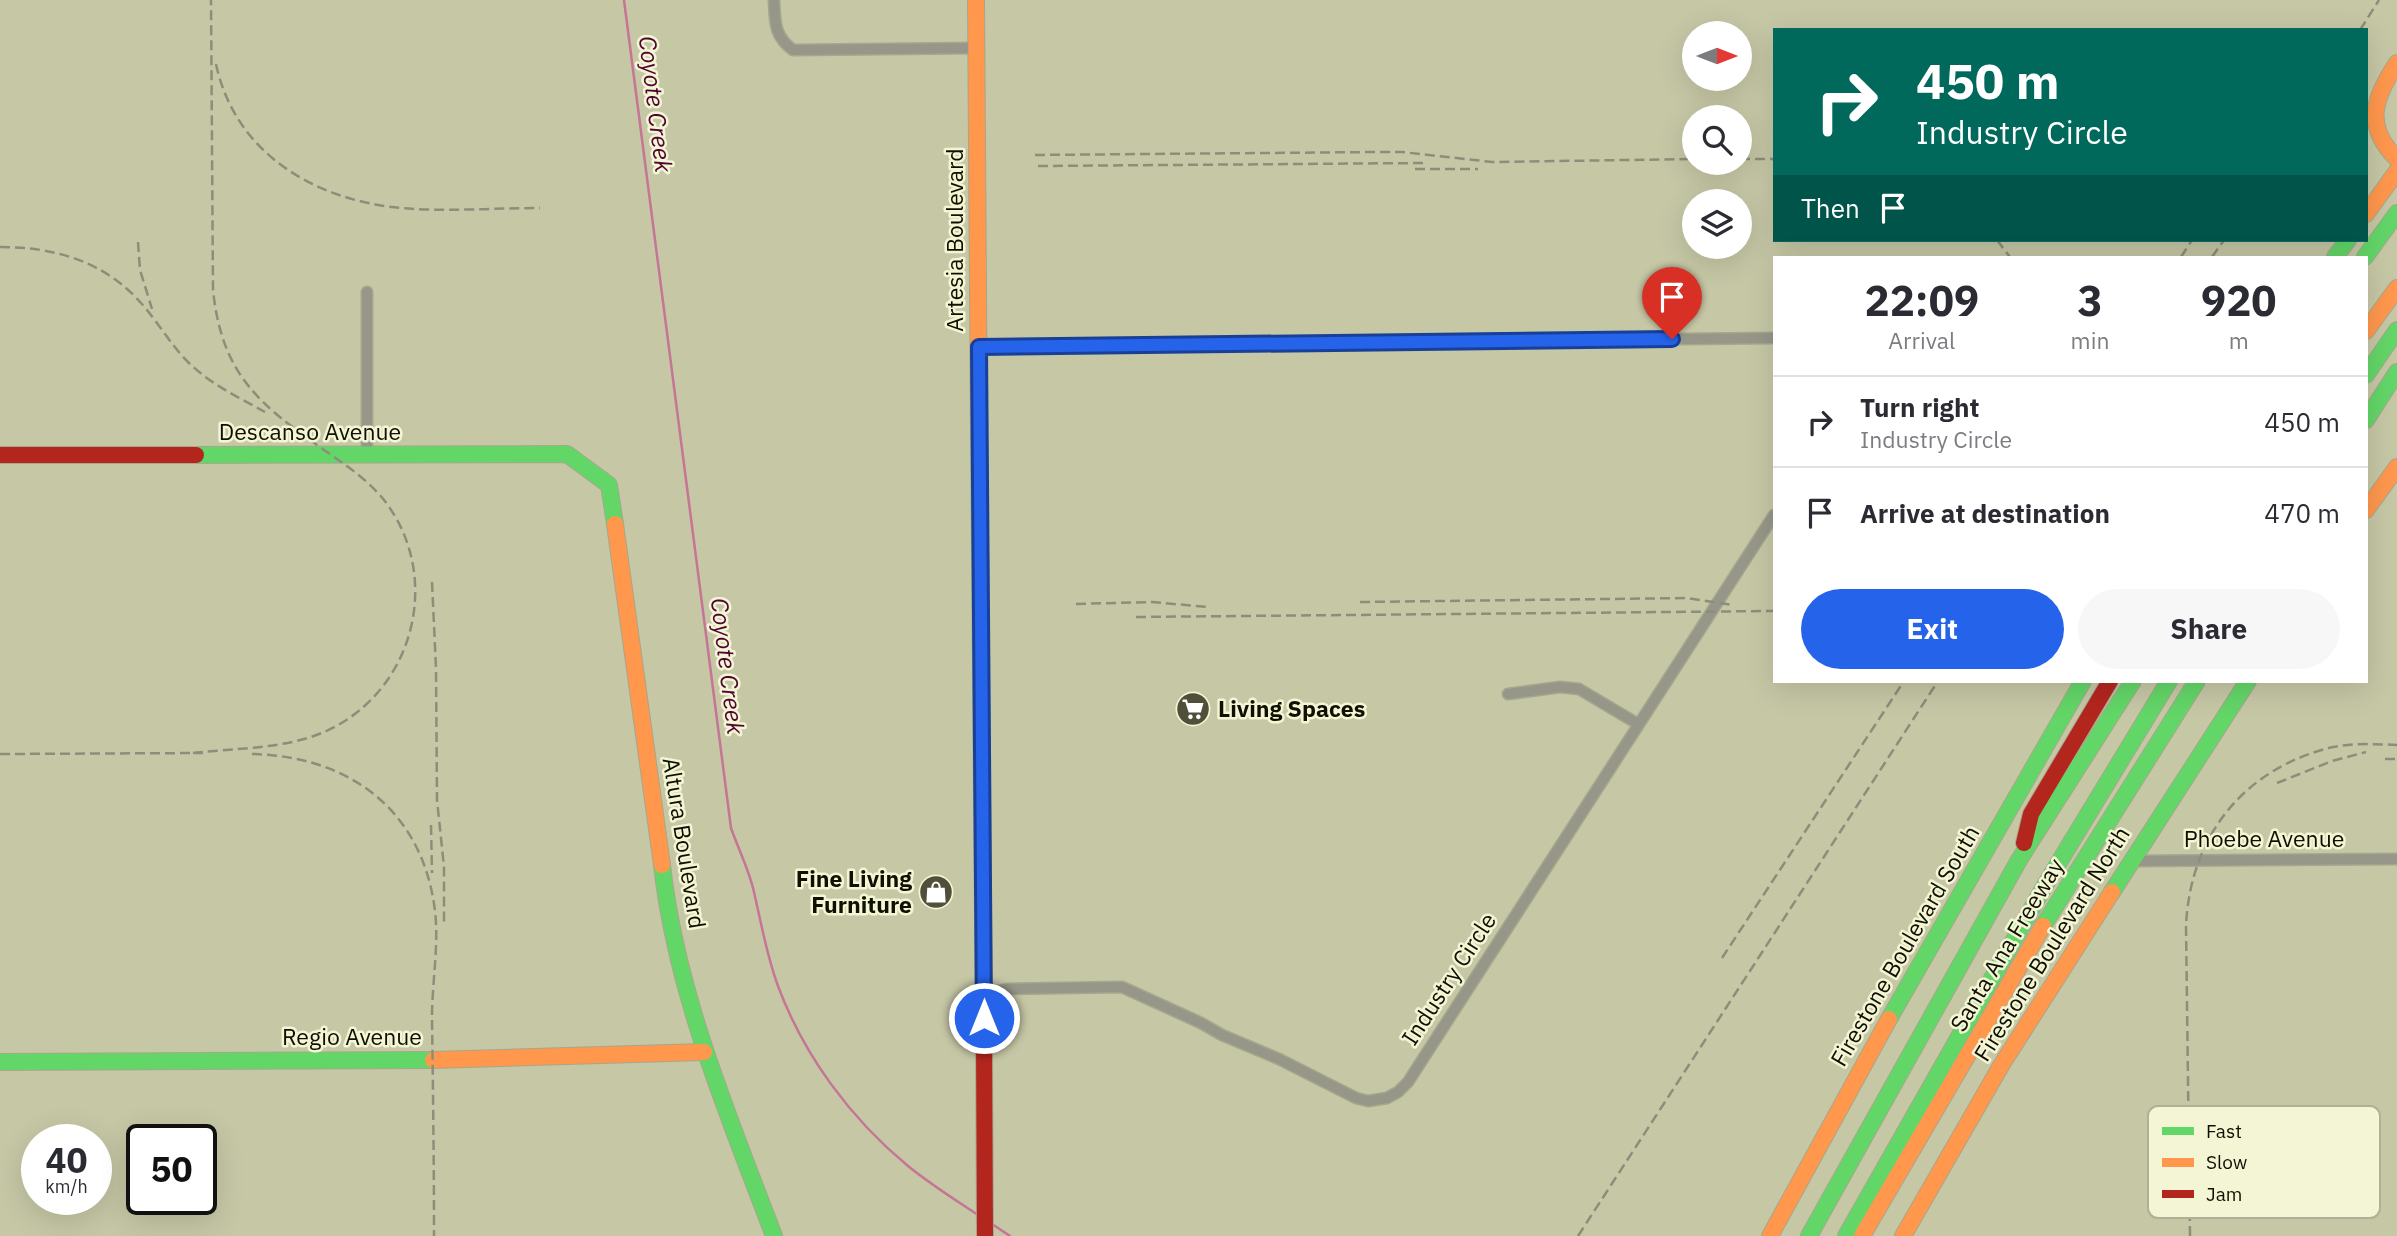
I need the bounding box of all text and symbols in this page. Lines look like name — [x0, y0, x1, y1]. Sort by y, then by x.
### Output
north arrow — [1682, 21, 1752, 91]
map controls — [1682, 21, 1752, 259]
water label: Coyote Creek — [632, 34, 680, 174]
text: 450 m — [1916, 49, 2060, 112]
icon: right — [1801, 56, 1892, 147]
button: search — [1682, 105, 1752, 175]
text: Industry Circle — [1916, 111, 2128, 153]
street label: Artesia Boulevard — [939, 148, 969, 332]
button: layers — [1682, 189, 1752, 259]
icon: arrive — [1874, 189, 1912, 227]
text: Then — [1801, 191, 1860, 225]
pin — [1642, 267, 1702, 339]
text: 22:09 — [1864, 273, 1979, 328]
text: 3 — [2077, 273, 2103, 328]
text: 920 — [2201, 273, 2277, 328]
icon: arrive — [1653, 278, 1691, 316]
text: Arrival — [1888, 325, 1955, 355]
text: min — [2071, 325, 2109, 355]
text: m — [2229, 325, 2249, 355]
text: Turn right — [1860, 390, 1979, 424]
icon: right — [1801, 403, 1839, 441]
text: 450 m — [2264, 405, 2340, 439]
street label: Descanso Avenue — [219, 416, 401, 446]
text: Industry Circle — [1860, 424, 2012, 454]
icon: arrive — [1801, 494, 1839, 532]
text: Arrive at destination — [1860, 496, 2110, 530]
text: 470 m — [2264, 496, 2340, 530]
button: Exit — [1801, 589, 2064, 669]
button: Share — [2078, 589, 2340, 669]
water label: Coyote Creek — [704, 596, 752, 736]
supermarket icon: Living Spaces — [1174, 690, 1212, 728]
place label: Living Spaces — [1218, 693, 1365, 723]
street label: Altura Boulevard — [657, 755, 713, 931]
street label: Firestone Boulevard South — [1823, 820, 1985, 1071]
street label: Firestone Boulevard North — [1966, 820, 2136, 1067]
street label: Phoebe Avenue — [2184, 823, 2344, 853]
street label: Santa Ana Freeway — [1943, 852, 2070, 1037]
place label: Fine Living Furniture — [796, 863, 912, 919]
shop icon: Fine Living Furniture — [917, 873, 955, 911]
street label: Industry Circle — [1394, 906, 1502, 1050]
position arrow — [947, 981, 1021, 1055]
street label: Regio Avenue — [282, 1021, 422, 1051]
legend — [2148, 1106, 2380, 1218]
text: Fast — [2206, 1119, 2242, 1143]
speed limit sign: 50 — [126, 1124, 217, 1215]
text: 40 — [45, 1137, 88, 1183]
text: Slow — [2206, 1150, 2247, 1174]
text: km/h — [45, 1175, 88, 1198]
text: Jam — [2206, 1182, 2242, 1206]

